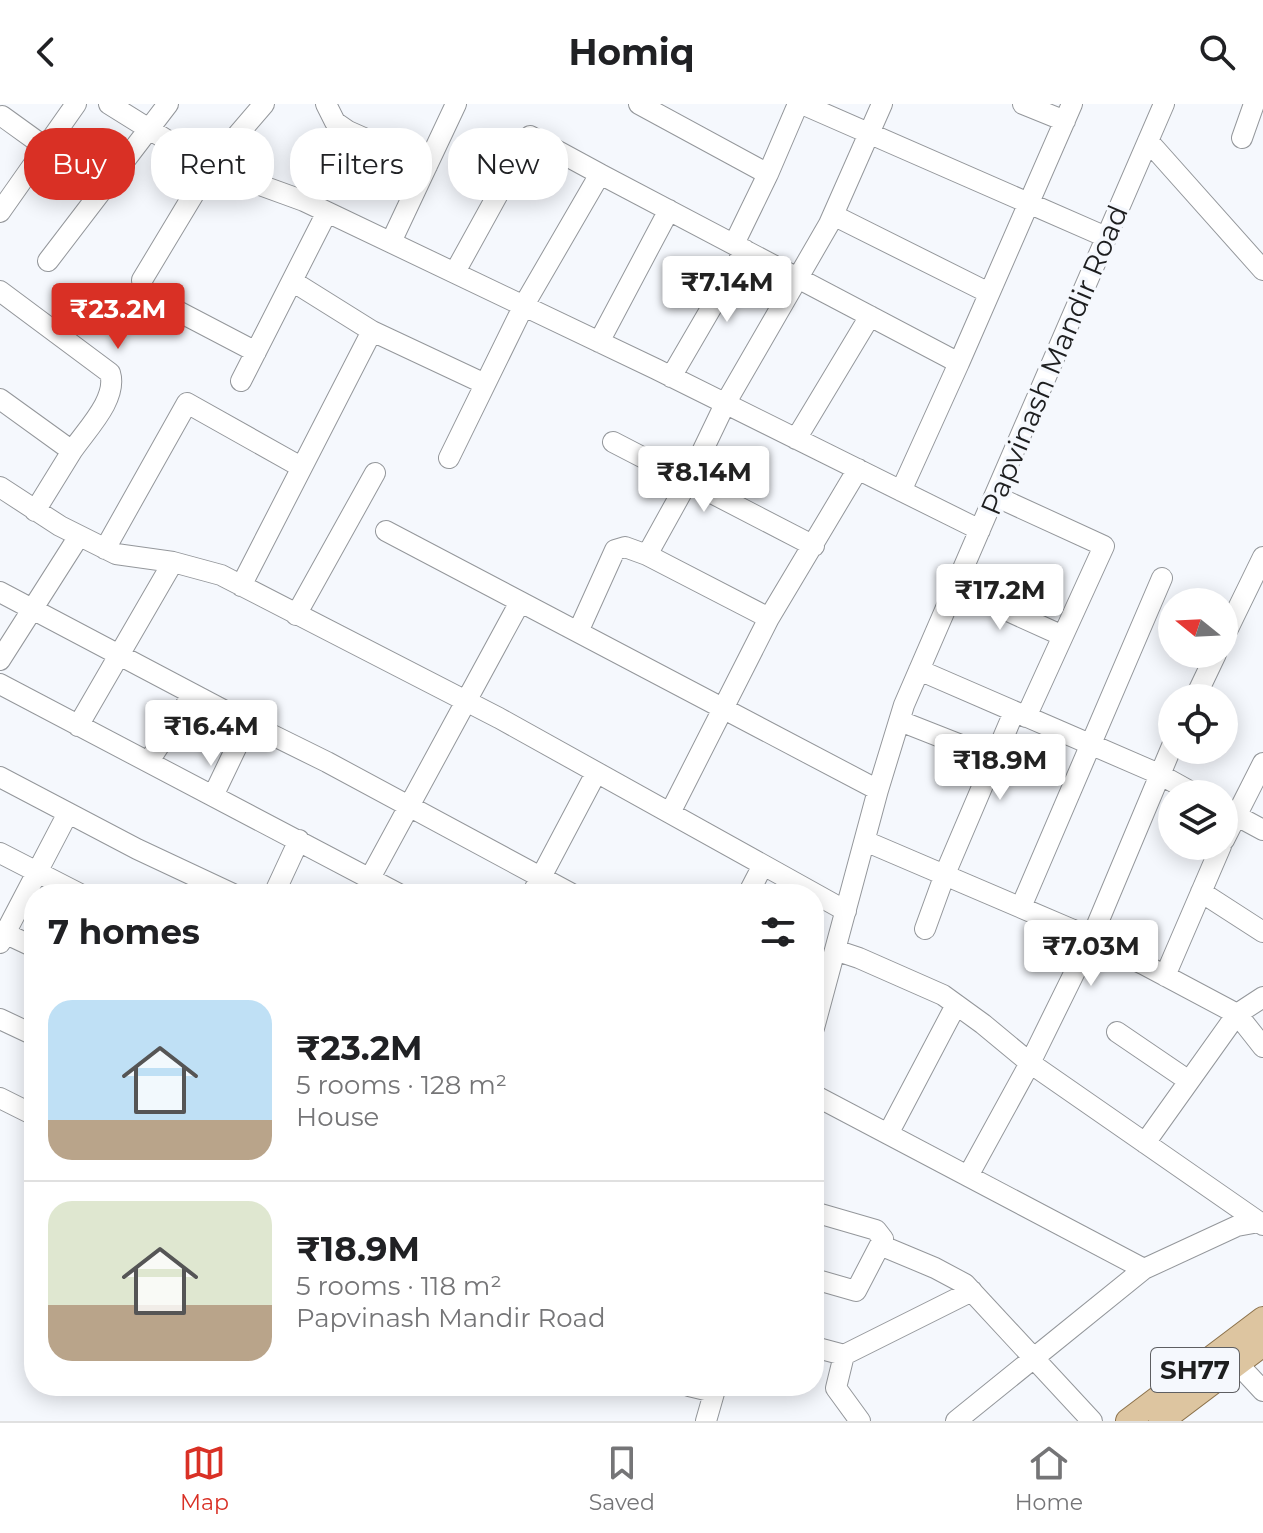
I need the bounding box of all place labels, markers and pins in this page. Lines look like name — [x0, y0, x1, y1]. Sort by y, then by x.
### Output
pin: ₹7.14M — [662, 256, 792, 324]
pin: ₹23.2M — [53, 283, 183, 351]
pin: ₹8.14M — [639, 446, 769, 514]
pin: ₹17.2M — [935, 564, 1065, 632]
pin: ₹16.4M — [146, 700, 276, 768]
pin: ₹18.9M — [935, 734, 1065, 802]
pin: ₹7.03M — [1026, 920, 1156, 988]

